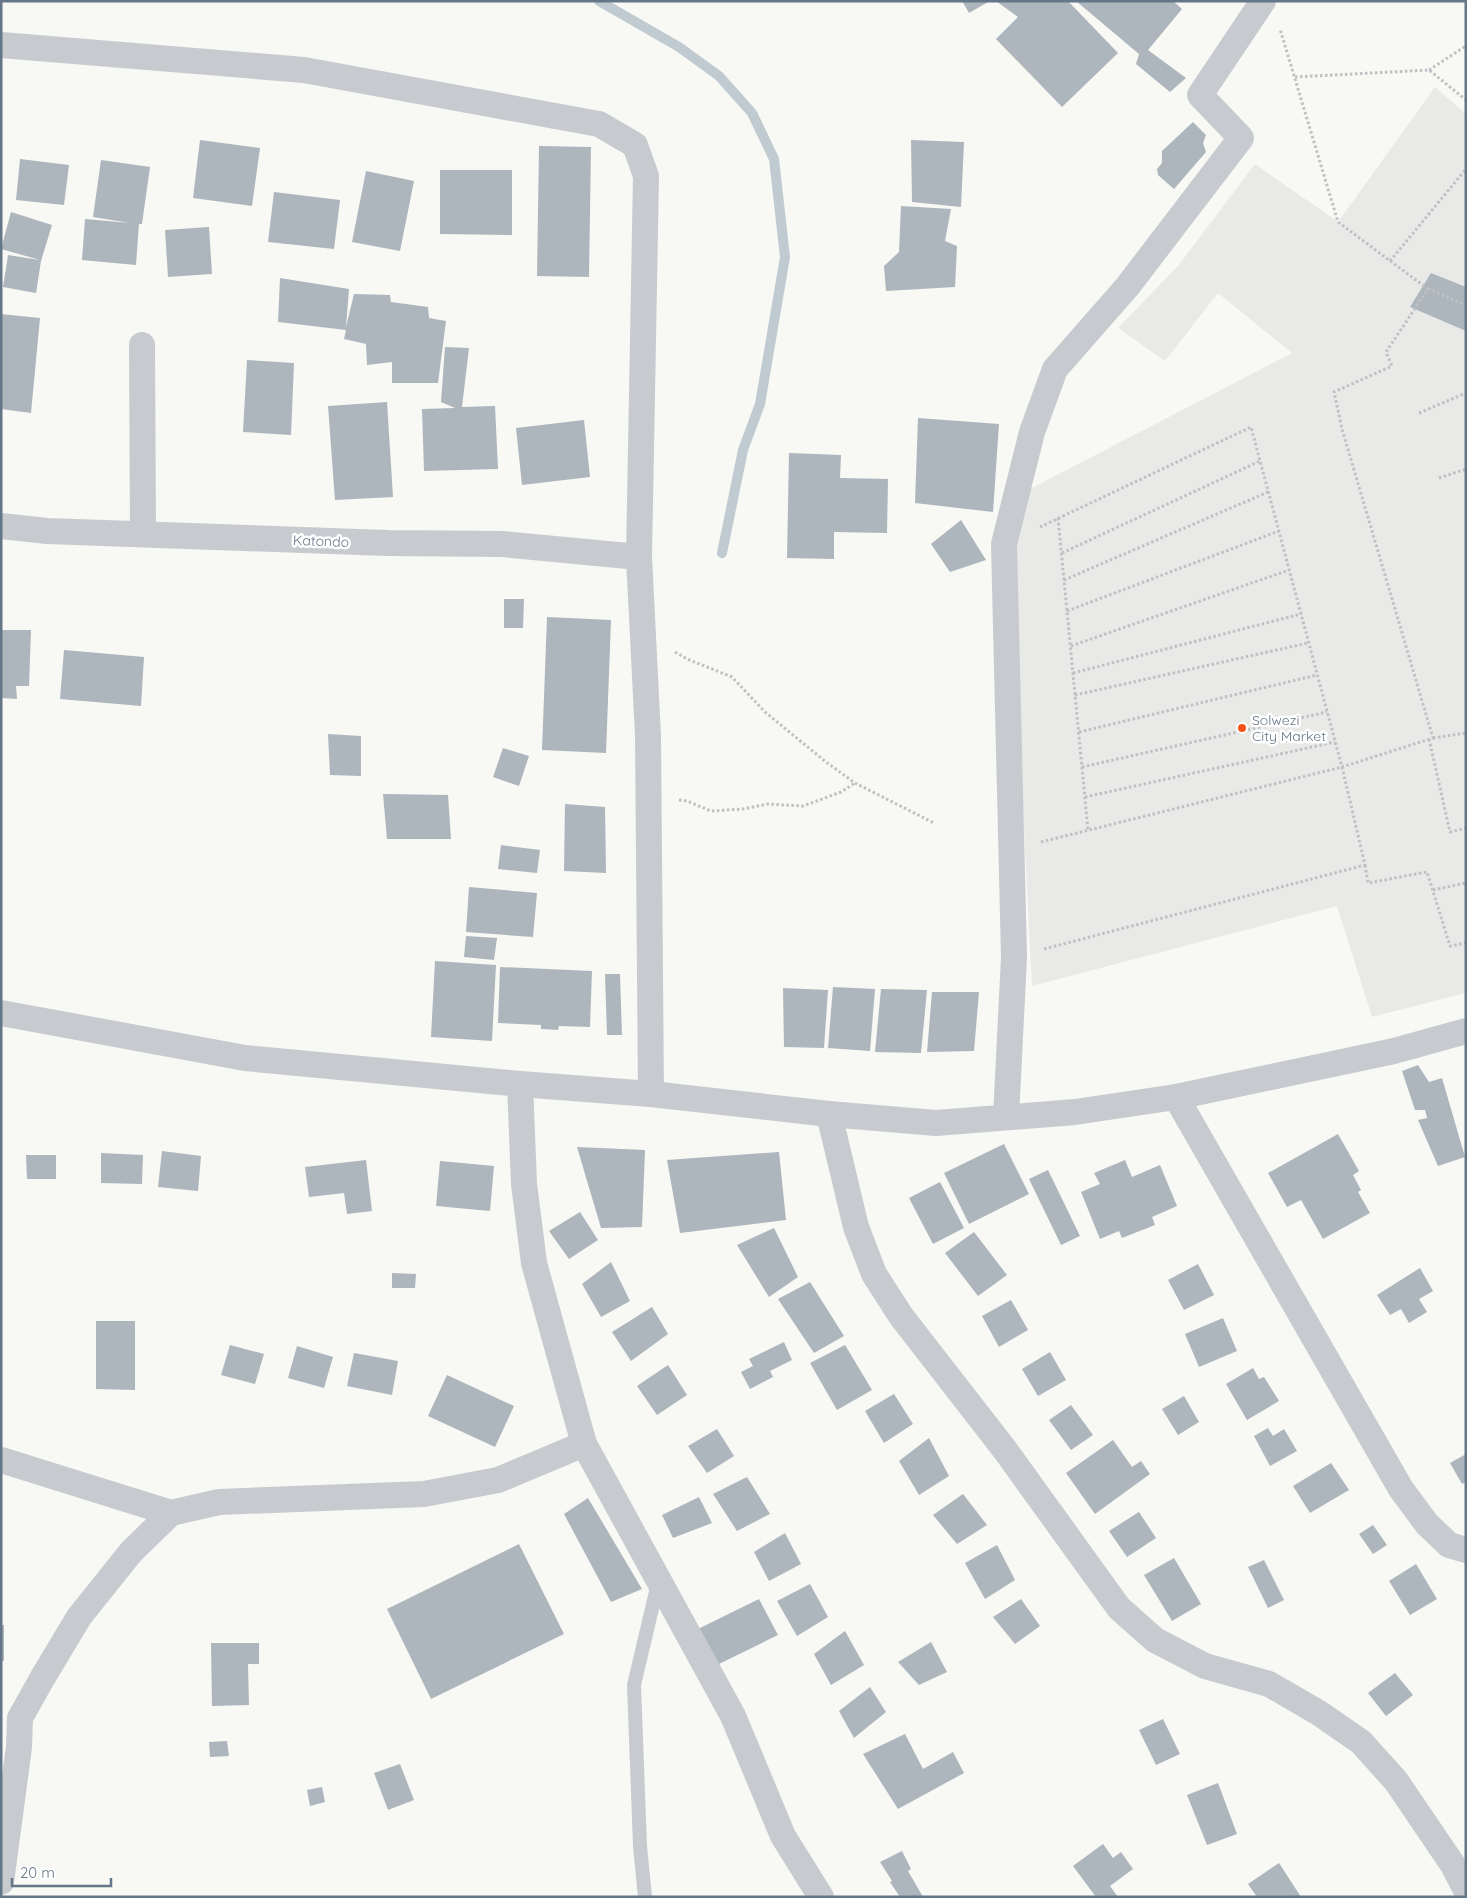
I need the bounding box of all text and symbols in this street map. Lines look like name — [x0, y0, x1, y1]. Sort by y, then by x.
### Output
street label: Katondo — [293, 531, 349, 551]
place label: Solwezi City Market — [1252, 711, 1326, 745]
marker: Solwezi City Market — [1236, 722, 1248, 734]
scale bar — [12, 1856, 111, 1888]
text: 20 m — [20, 1863, 55, 1882]

